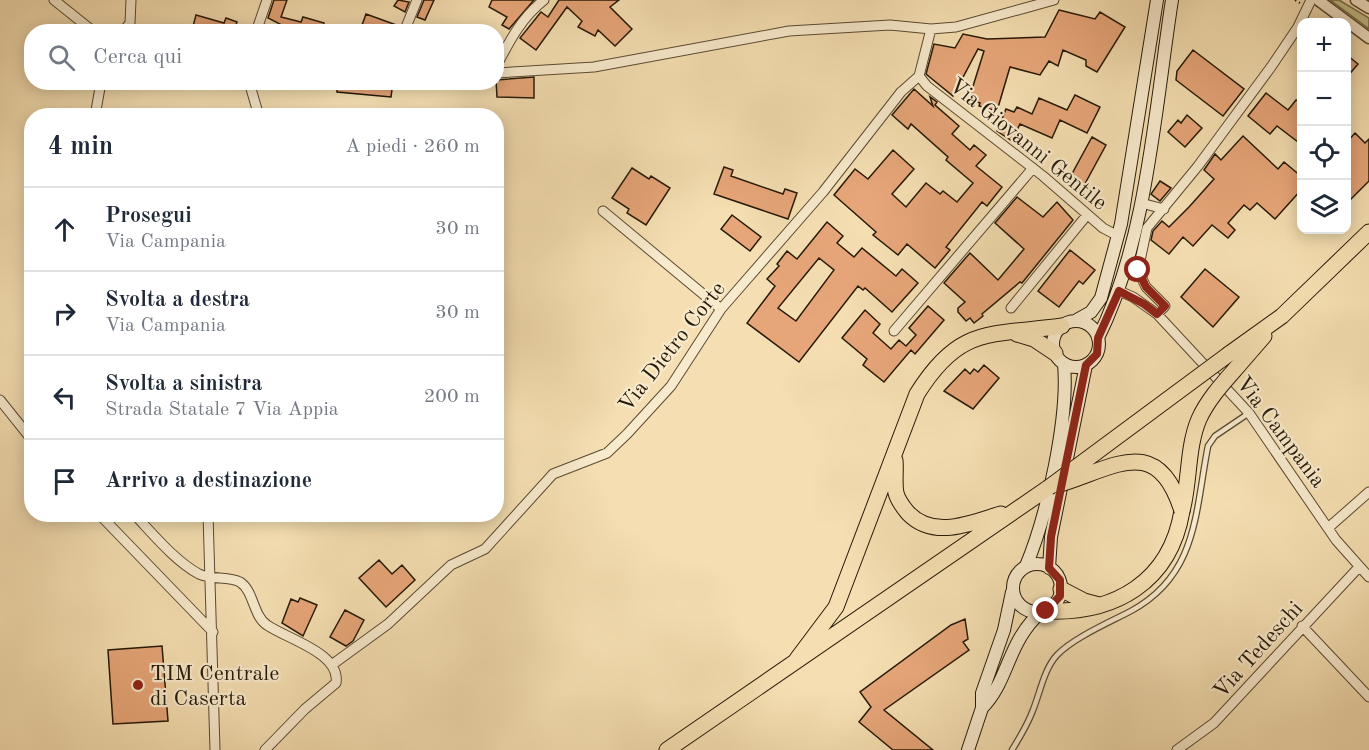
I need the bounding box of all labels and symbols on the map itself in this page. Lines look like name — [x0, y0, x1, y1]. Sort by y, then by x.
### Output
street label: Via Giovanni Gentile — [945, 74, 1111, 215]
route start — [1124, 256, 1150, 282]
street label: Via Dietro Corte — [615, 278, 730, 416]
street label: Via Campania — [1232, 372, 1329, 492]
route end — [1032, 597, 1058, 623]
street label: Via Tedeschi — [1210, 598, 1308, 703]
place label: TIM Centrale di Caserta — [150, 663, 279, 710]
marker: TIM Centrale di Caserta — [131, 678, 145, 692]

